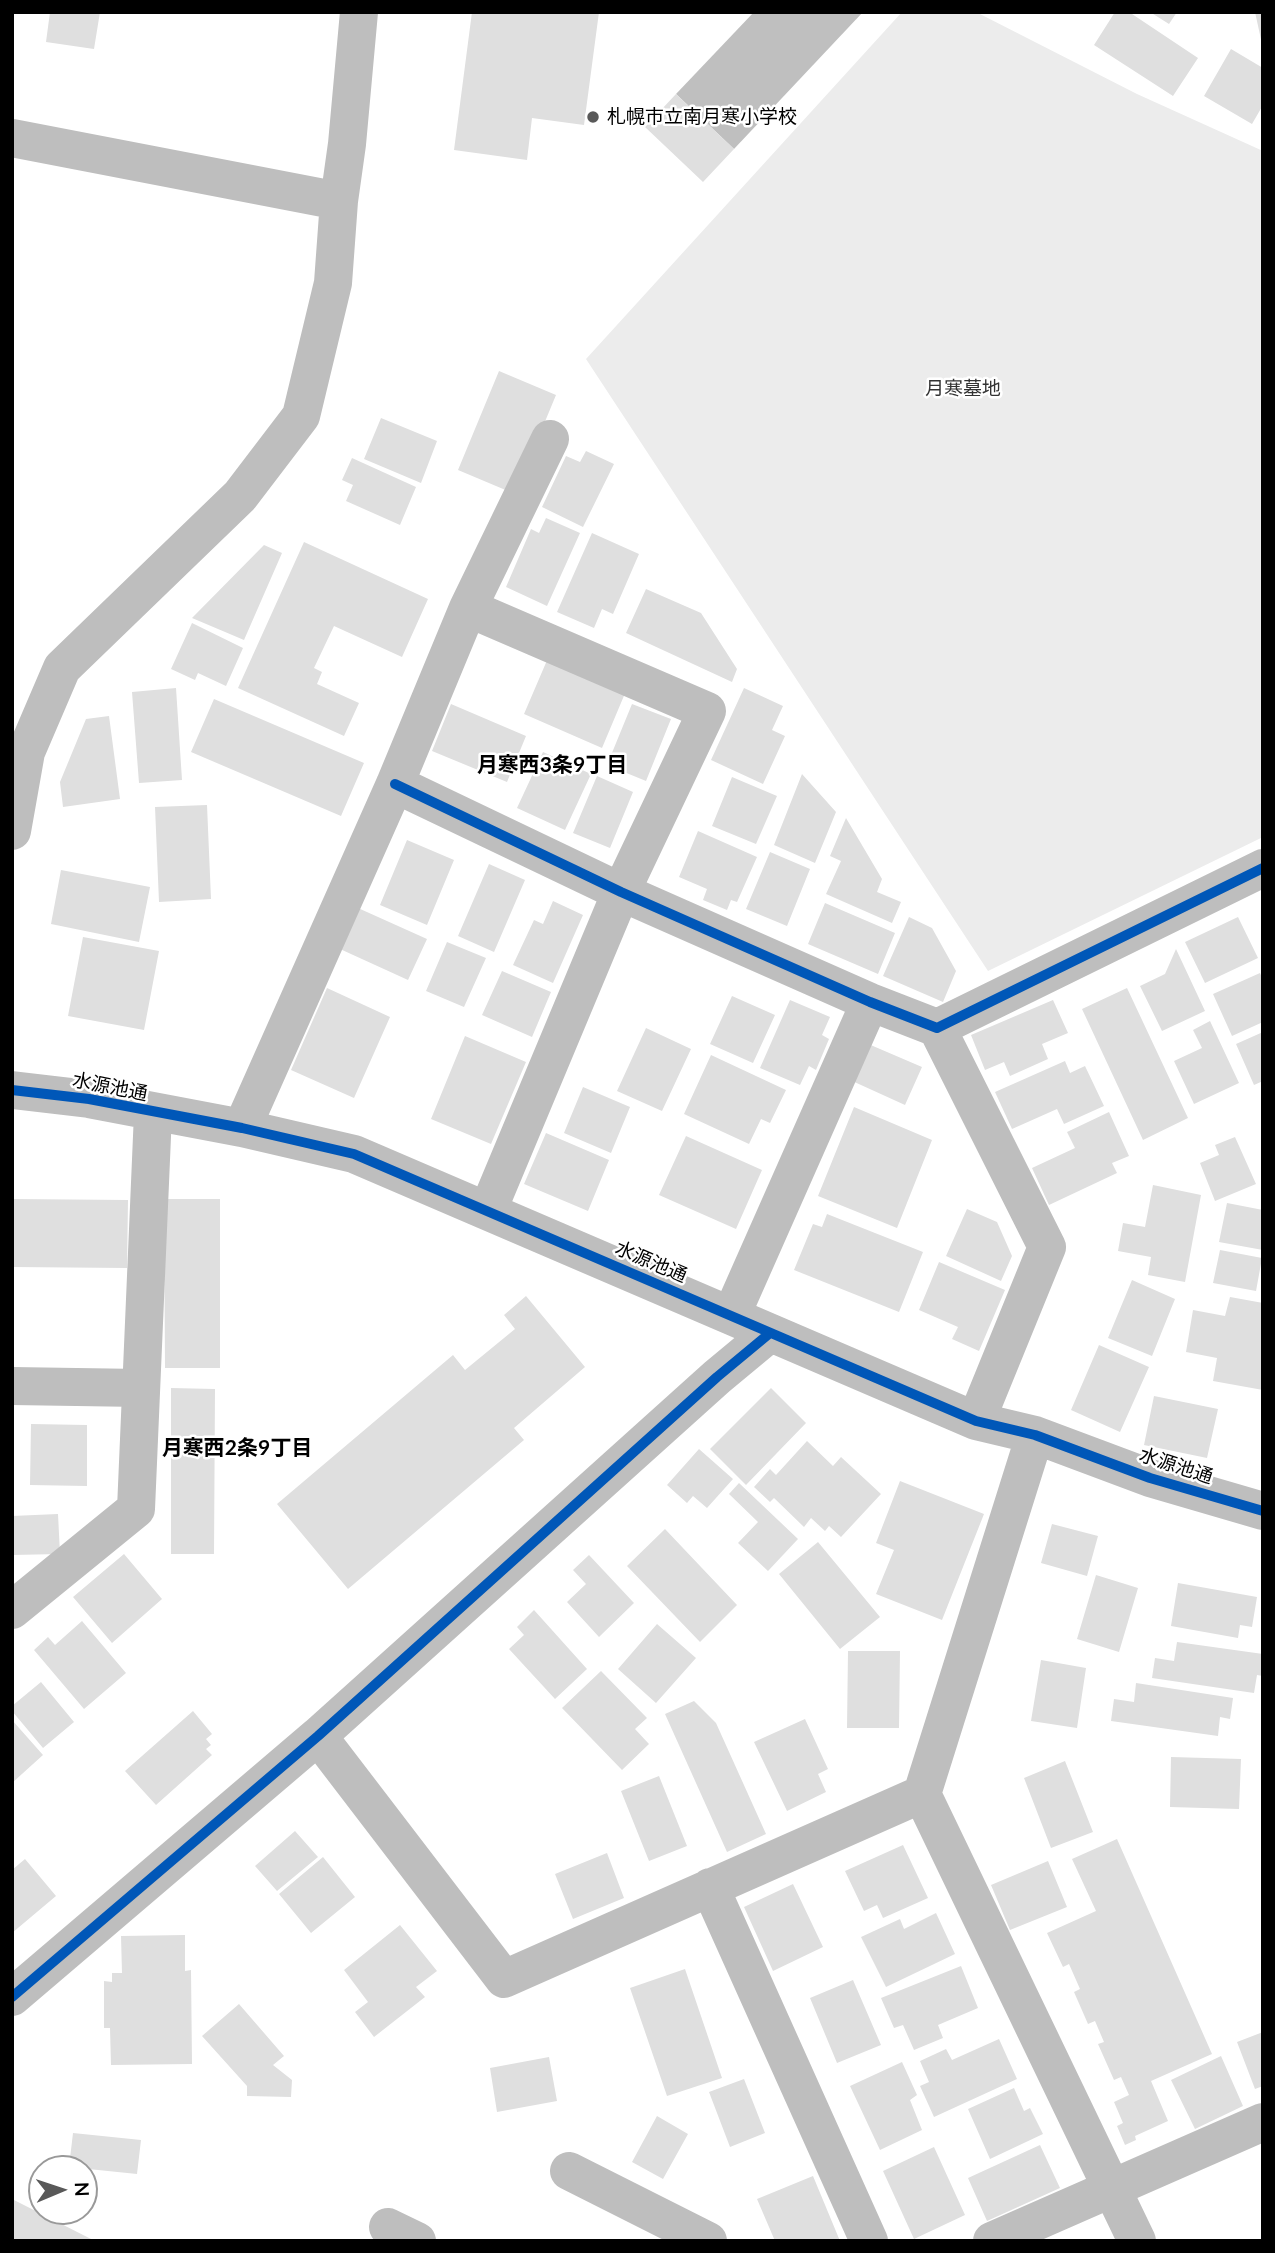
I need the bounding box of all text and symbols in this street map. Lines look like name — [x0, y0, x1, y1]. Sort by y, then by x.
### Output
place label: 札幌市立南月寒小学校 — [607, 106, 797, 128]
marker: 札幌市立南月寒小学校 — [585, 109, 601, 125]
park label: 月寒墓地 — [925, 378, 1001, 400]
district label: 月寒西3条9丁目 — [477, 752, 627, 778]
street label: 水源池通 — [71, 1069, 149, 1105]
street label: 水源池通 — [612, 1237, 690, 1287]
district label: 月寒西2条9丁目 — [162, 1435, 312, 1461]
street label: 水源池通 — [1136, 1443, 1216, 1489]
north arrow — [28, 2155, 98, 2225]
text: N — [71, 2182, 94, 2197]

